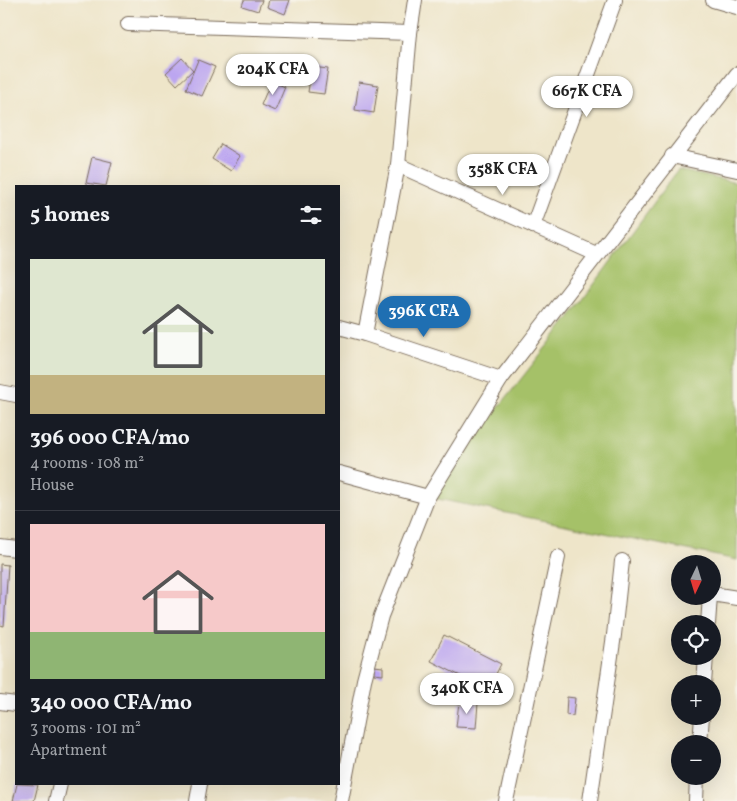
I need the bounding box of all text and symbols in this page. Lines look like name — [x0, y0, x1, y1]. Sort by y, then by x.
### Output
pin: 204K CFA — [221, 54, 325, 96]
text: 204K CFA — [237, 59, 309, 81]
pin: 667K CFA — [535, 76, 639, 118]
text: 667K CFA — [552, 81, 622, 103]
pin: 358K CFA — [451, 154, 555, 196]
text: 358K CFA — [468, 159, 538, 181]
text: 5 homes — [30, 201, 110, 230]
icon: filters — [297, 201, 325, 229]
icon: home — [133, 291, 223, 381]
pin: 396K CFA — [372, 296, 476, 338]
text: 396K CFA — [389, 301, 459, 323]
text: 396 000 CFA/mo — [30, 424, 190, 453]
text: 4 rooms · 108 m² — [30, 453, 144, 475]
text: House — [30, 475, 74, 497]
north arrow — [671, 555, 721, 605]
map controls — [671, 555, 721, 785]
icon: home — [133, 557, 223, 647]
button: locate — [671, 615, 721, 665]
pin: 340K CFA — [415, 672, 519, 715]
button: + — [671, 675, 721, 725]
text: 340K CFA — [431, 678, 503, 700]
text: 340 000 CFA/mo — [30, 689, 192, 718]
text: 3 rooms · 101 m² — [30, 718, 141, 740]
button: − — [671, 735, 721, 785]
text: Apartment — [30, 740, 107, 762]

